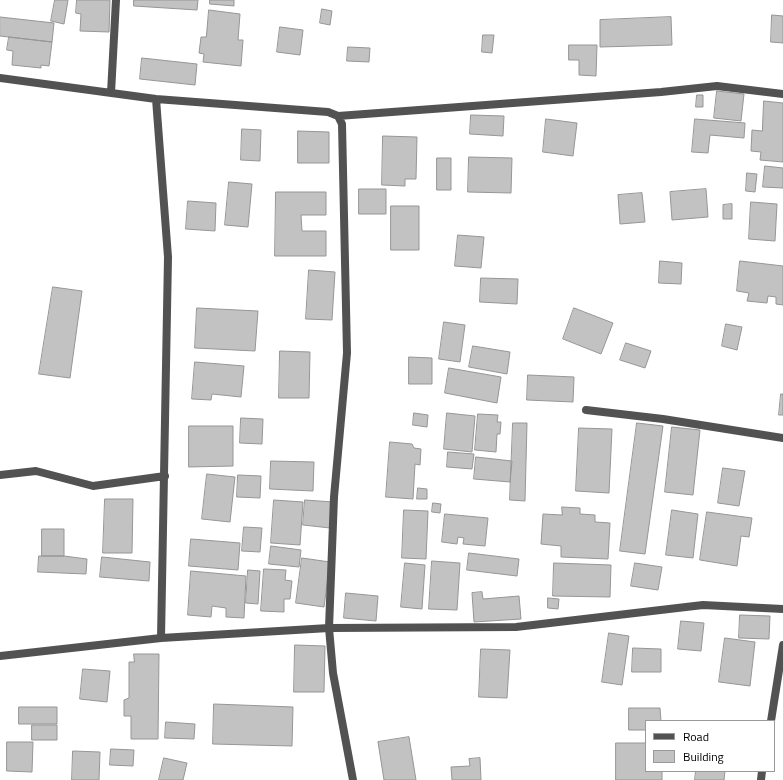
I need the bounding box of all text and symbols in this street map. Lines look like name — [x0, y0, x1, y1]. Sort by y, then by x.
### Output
legend — [645, 720, 775, 772]
text: Road — [683, 727, 709, 746]
text: Building — [683, 747, 724, 766]

